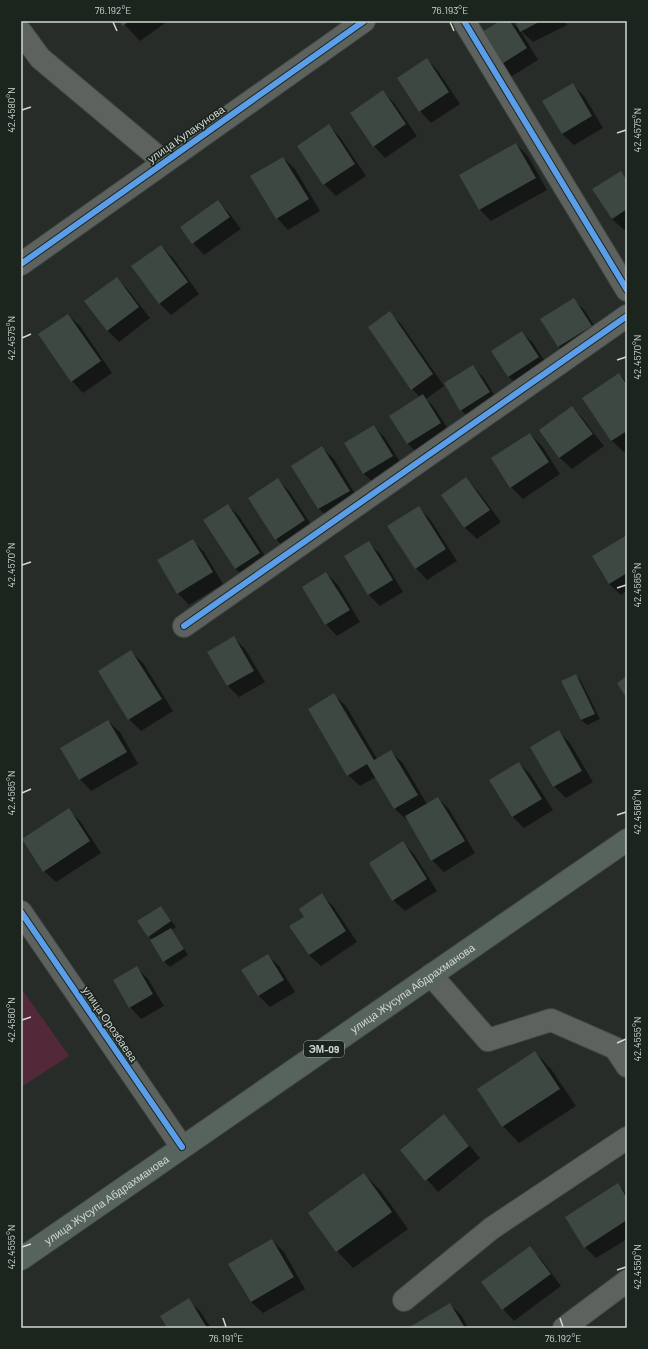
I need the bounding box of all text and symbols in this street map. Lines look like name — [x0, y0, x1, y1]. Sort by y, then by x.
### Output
text: 76.192°E — [95, 4, 131, 16]
text: 76.193°E — [432, 4, 468, 16]
text: 42.4580°N — [5, 87, 17, 133]
street label: улица Кулакунова — [145, 102, 227, 165]
text: 42.4575°N — [631, 108, 643, 152]
text: 42.4575°N — [5, 316, 17, 360]
text: 42.4570°N — [631, 334, 643, 380]
text: 42.4570°N — [5, 542, 17, 588]
text: 42.4565°N — [631, 562, 643, 608]
text: 42.4565°N — [5, 770, 17, 816]
text: 42.4560°N — [631, 789, 643, 835]
street label: улица Жусупа Абдрахманова — [348, 940, 478, 1035]
street label: улица Орозбаева — [80, 984, 141, 1065]
text: 42.4560°N — [5, 997, 17, 1043]
text: 42.4555°N — [631, 1016, 643, 1062]
road number: ЭМ-09 — [304, 1041, 344, 1057]
street label: улица Жусупа Абдрахманова — [42, 1151, 172, 1247]
text: 42.4555°N — [5, 1224, 17, 1270]
text: 42.4550°N — [631, 1244, 643, 1290]
text: 76.191°E — [209, 1332, 243, 1344]
text: 76.192°E — [545, 1332, 581, 1344]

